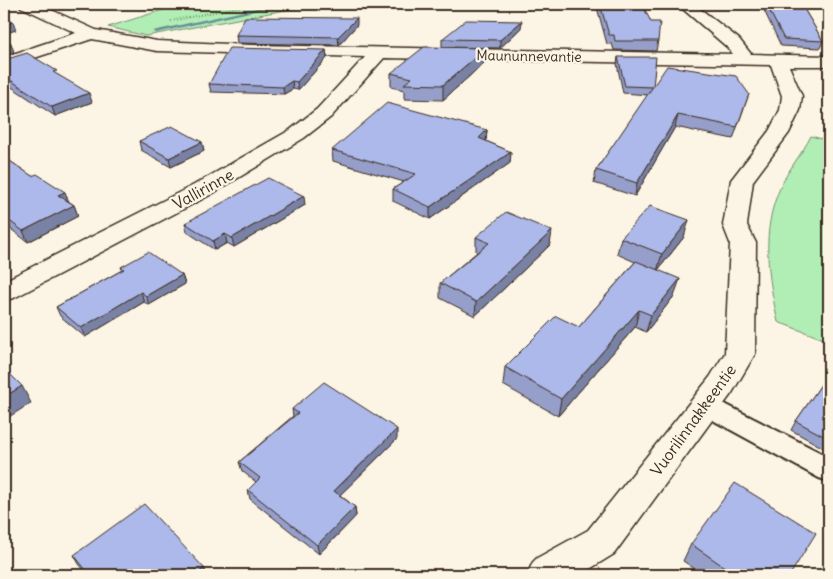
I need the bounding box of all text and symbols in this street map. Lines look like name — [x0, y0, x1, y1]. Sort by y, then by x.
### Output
street label: Maununnevantie — [476, 46, 582, 66]
street label: Vallirinne — [169, 164, 237, 214]
street label: Vuorilinnakkeentie — [646, 360, 740, 480]

